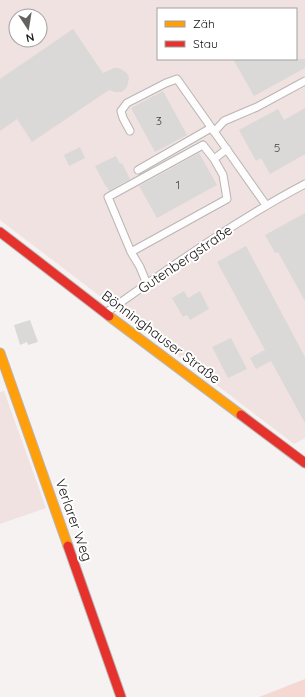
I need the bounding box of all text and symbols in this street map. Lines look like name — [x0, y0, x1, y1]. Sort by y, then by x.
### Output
north arrow — [8, 8, 48, 48]
legend — [157, 8, 297, 60]
text: Zäh — [193, 16, 215, 31]
text: N — [25, 30, 35, 45]
text: Stau — [193, 36, 218, 51]
house number: 3 — [156, 113, 162, 128]
house number: 5 — [274, 140, 280, 155]
house number: 1 — [176, 177, 180, 192]
street label: Gutenbergstraße — [134, 221, 236, 297]
street label: Bönninghauser Straße — [98, 286, 224, 388]
street label: Verlarer Weg — [51, 476, 97, 564]

